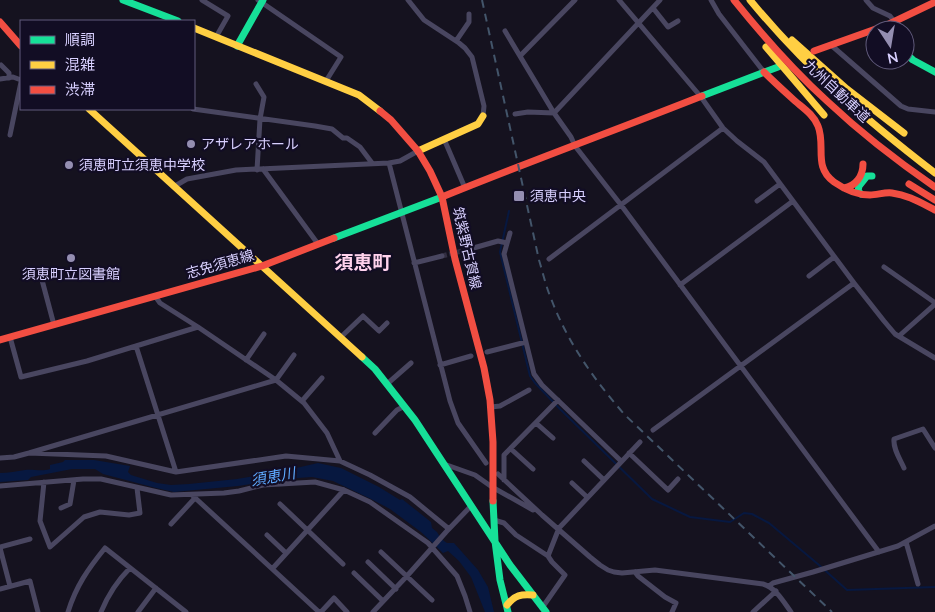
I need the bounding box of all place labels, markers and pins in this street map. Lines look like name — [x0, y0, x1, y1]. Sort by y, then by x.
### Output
place label: アザレアホール — [201, 135, 299, 152]
marker: アザレアホール — [185, 138, 197, 150]
place label: 須恵町立須恵中学校 — [79, 156, 205, 173]
marker: 須恵町立須恵中学校 — [63, 159, 75, 171]
place label: 須恵中央 — [530, 187, 586, 204]
marker: 須恵中央 — [512, 189, 526, 203]
marker: 須恵町立図書館 — [65, 252, 77, 264]
place label: 須恵町立図書館 — [22, 265, 120, 282]

